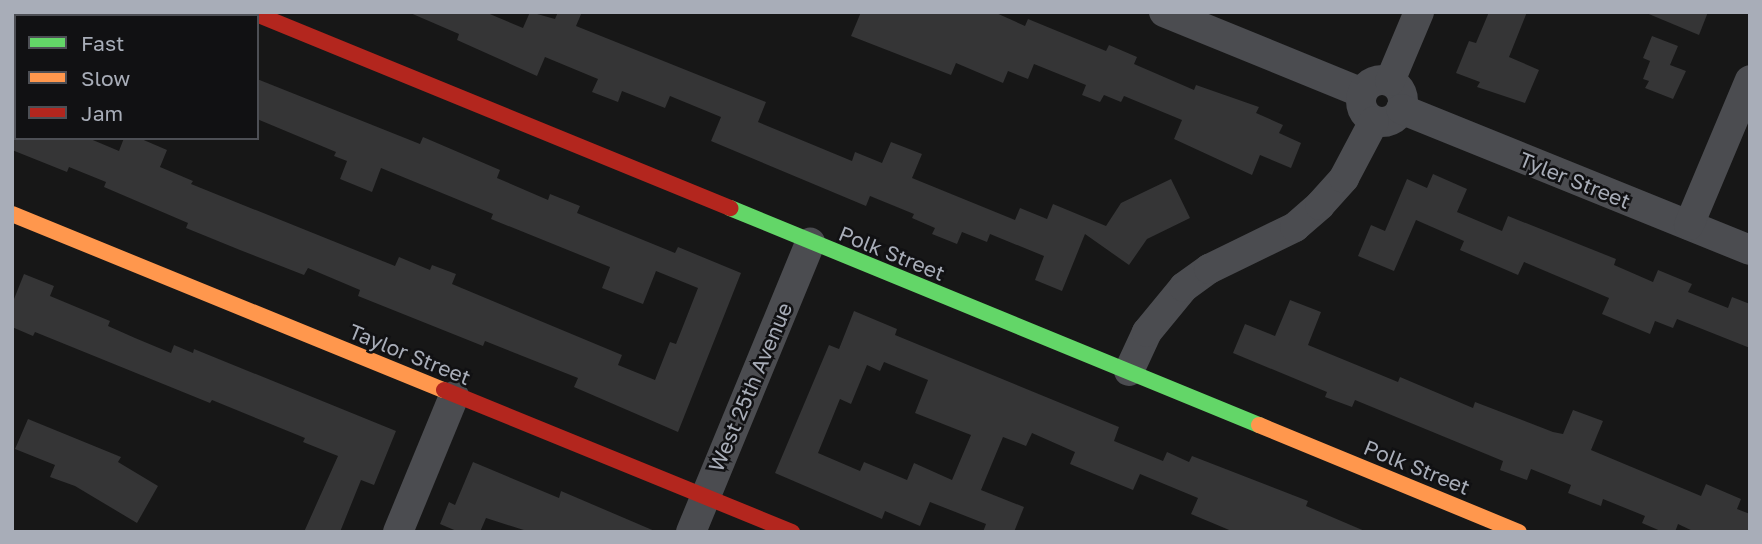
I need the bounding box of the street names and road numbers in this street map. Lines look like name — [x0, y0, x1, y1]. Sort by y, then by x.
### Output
street label: Tyler Street — [1516, 146, 1634, 214]
street label: Polk Street — [835, 220, 949, 286]
street label: West 25th Avenue — [703, 299, 797, 475]
street label: Taylor Street — [345, 318, 475, 390]
street label: Polk Street — [1360, 434, 1474, 500]

